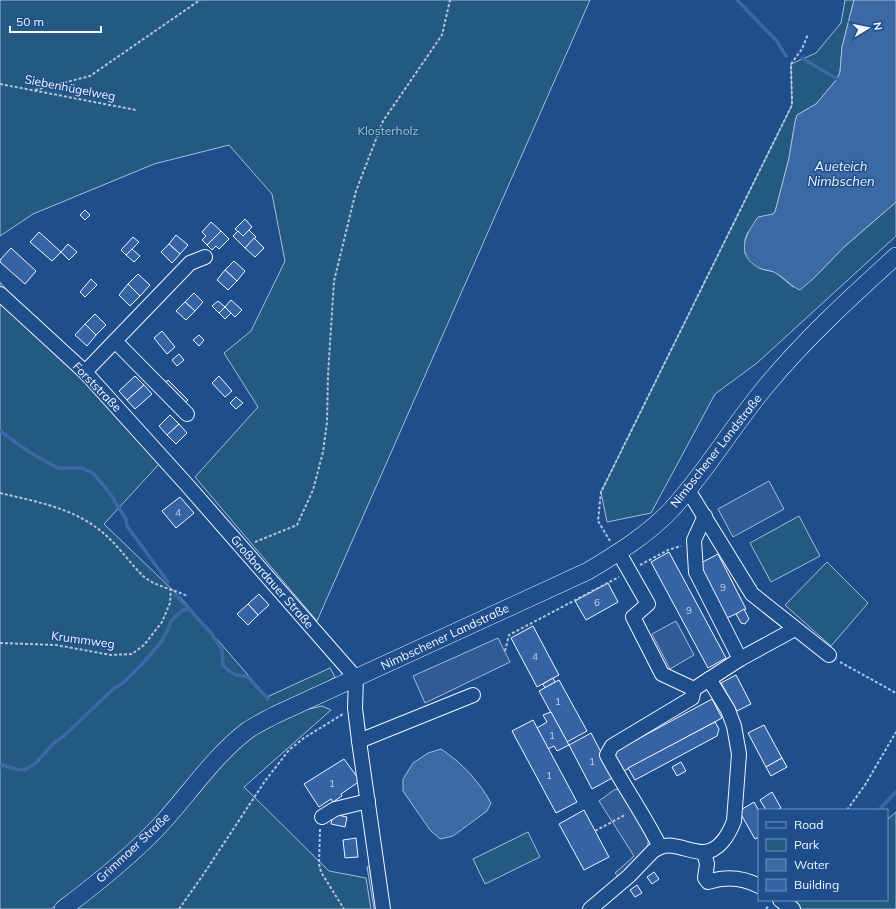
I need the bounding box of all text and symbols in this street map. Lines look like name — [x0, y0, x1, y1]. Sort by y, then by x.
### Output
scale bar — [10, 8, 101, 34]
north arrow — [848, 8, 888, 48]
text: 50 m — [16, 14, 44, 29]
text: N — [870, 21, 885, 32]
street label: Siebenhügelweg — [23, 71, 117, 104]
park label: Klosterholz — [357, 123, 419, 138]
water label: Aueteich Nimbschen — [807, 158, 875, 189]
street label: Forststraße — [70, 359, 125, 415]
street label: Nimbschener Landstraße — [667, 391, 765, 510]
house number: 4 — [175, 506, 181, 519]
street label: Großbardauer Straße — [228, 532, 317, 631]
house number: 9 — [720, 581, 726, 594]
house number: 6 — [594, 596, 600, 609]
street label: Nimbschener Landstraße — [378, 600, 511, 673]
house number: 9 — [686, 604, 692, 617]
street label: Krummweg — [50, 628, 116, 651]
house number: 4 — [532, 650, 538, 663]
house number: 1 — [555, 695, 561, 708]
house number: 1 — [549, 729, 555, 742]
house number: 1 — [589, 755, 595, 768]
house number: 1 — [546, 769, 552, 782]
house number: 1 — [329, 777, 335, 790]
legend — [758, 809, 888, 901]
street label: Grimmaer Straße — [93, 810, 173, 886]
text: Road — [794, 817, 823, 832]
text: Park — [794, 837, 820, 852]
text: Water — [794, 857, 830, 872]
text: Building — [794, 877, 839, 892]

